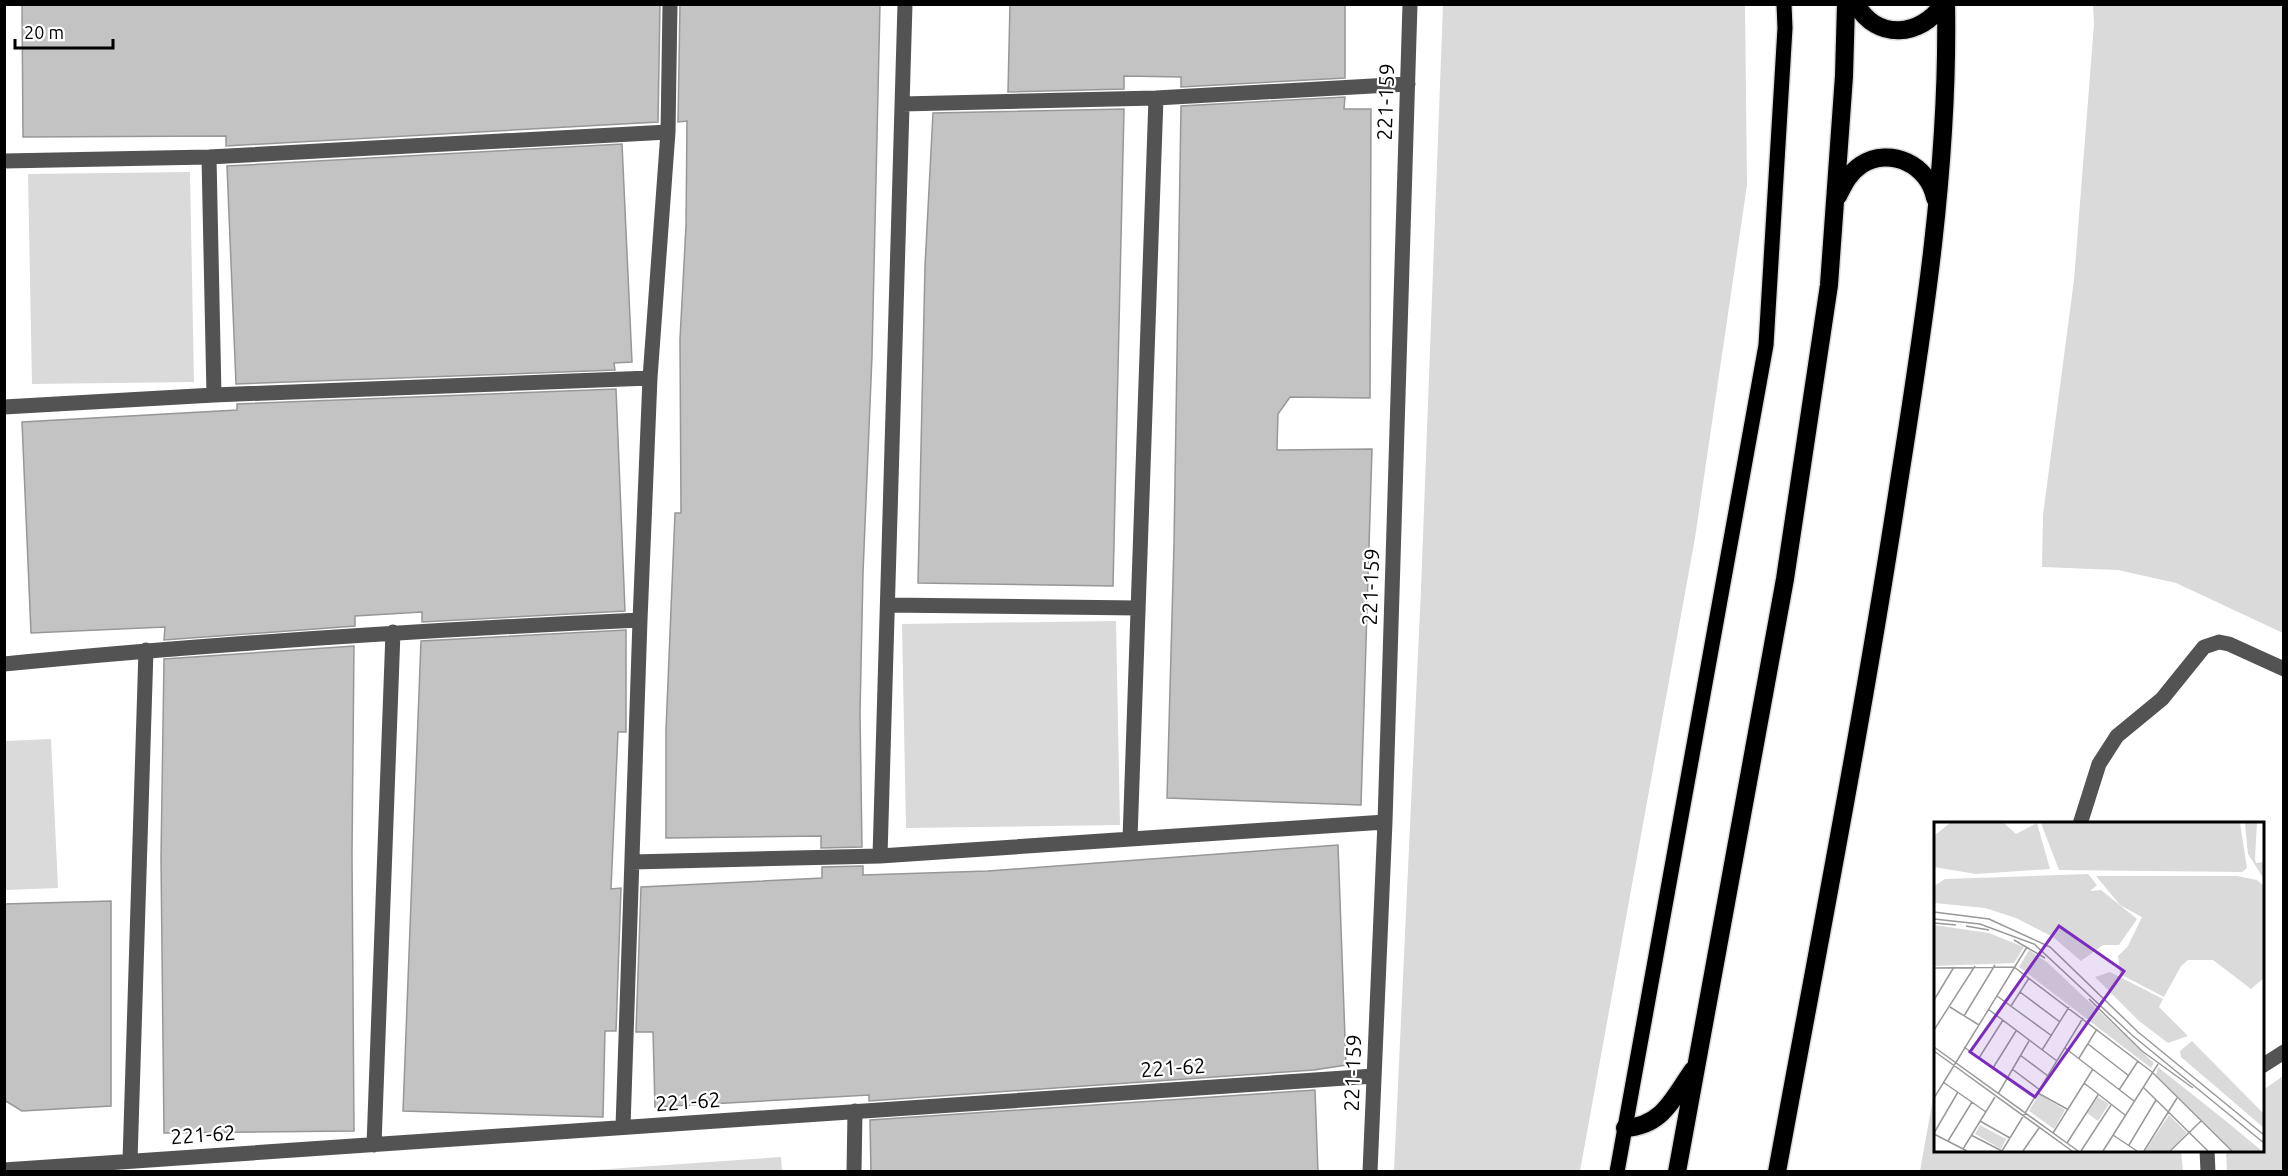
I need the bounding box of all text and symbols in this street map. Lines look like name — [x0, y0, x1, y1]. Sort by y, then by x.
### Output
scale bar — [15, 12, 112, 50]
text: 20 m — [24, 22, 64, 42]
street label: 221-159 — [1372, 63, 1398, 141]
street label: 221-159 — [1357, 548, 1383, 626]
inset map — [1934, 822, 2264, 1152]
street label: 221-159 — [1339, 1034, 1365, 1112]
street label: 221-62 — [1140, 1053, 1206, 1081]
street label: 221-62 — [655, 1087, 721, 1115]
street label: 221-62 — [170, 1120, 236, 1148]

